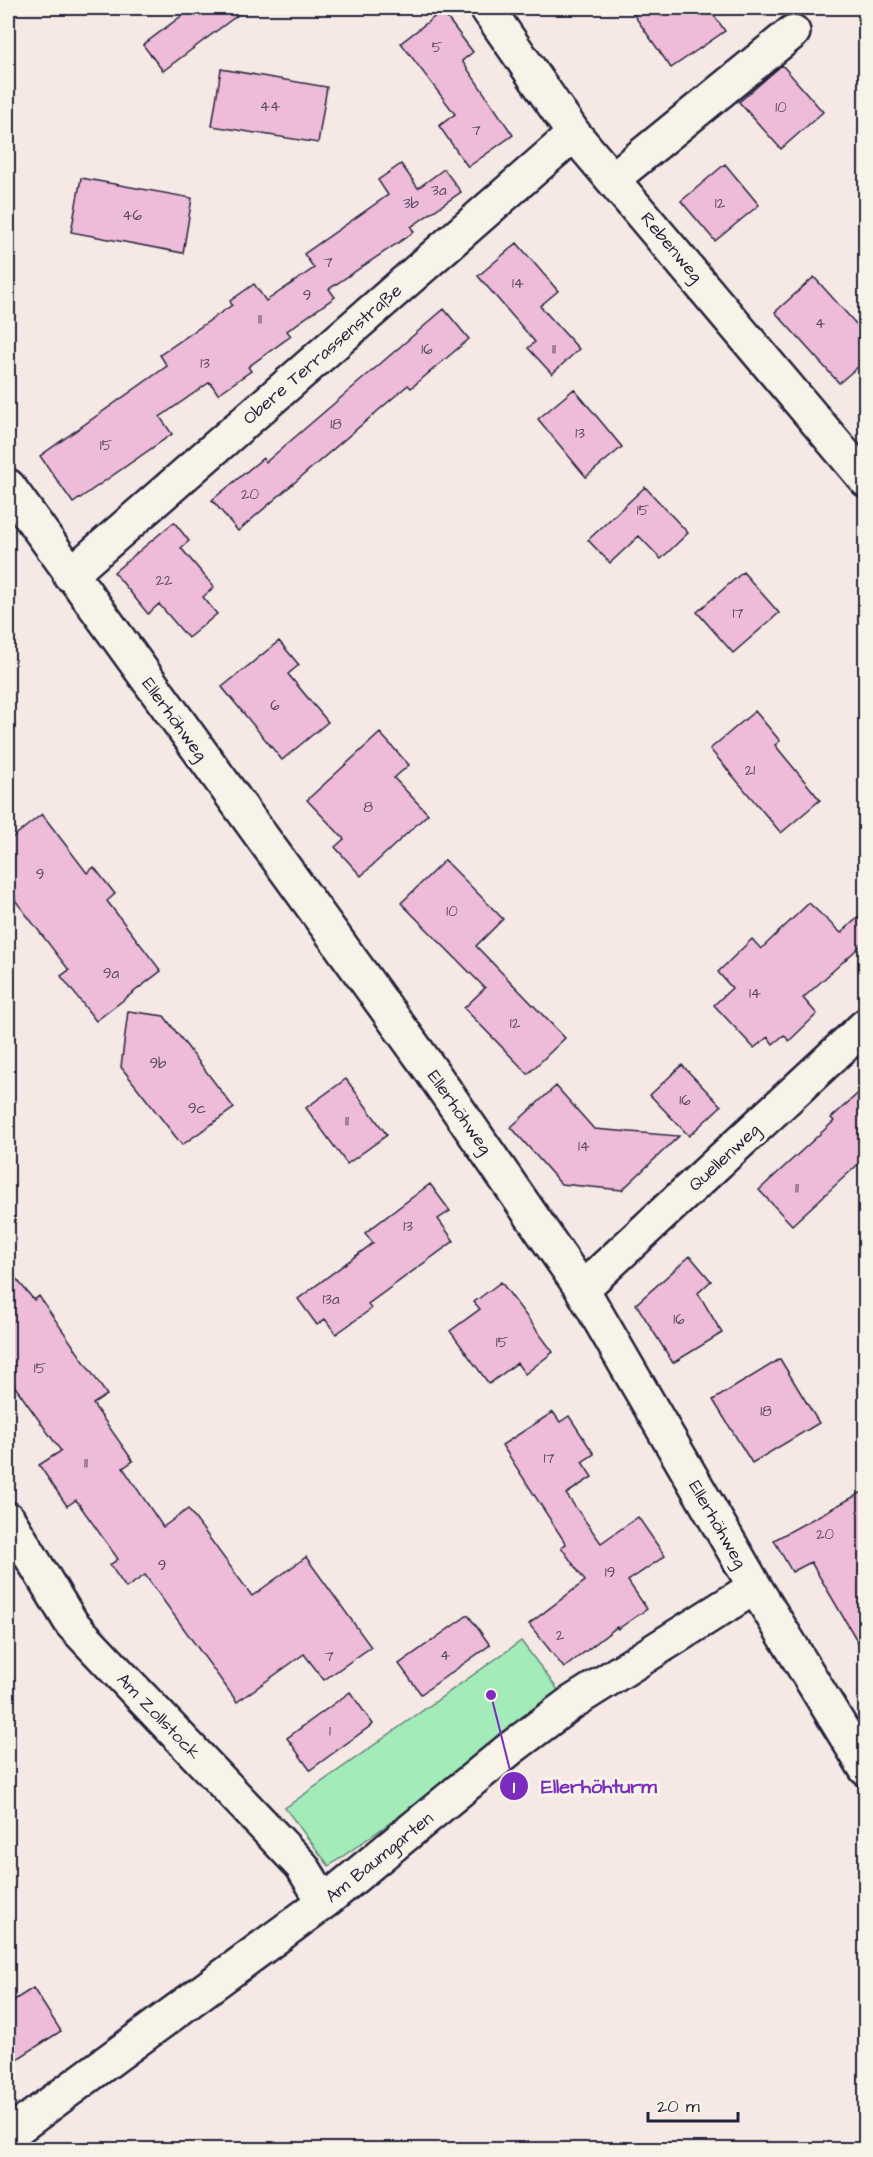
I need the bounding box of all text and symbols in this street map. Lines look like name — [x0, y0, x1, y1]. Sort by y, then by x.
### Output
house number: 5 — [432, 37, 443, 58]
house number: 44 — [260, 96, 280, 117]
house number: 10 — [775, 97, 787, 118]
house number: 7 — [471, 120, 481, 141]
house number: 3a — [431, 180, 447, 201]
house number: 3b — [403, 193, 420, 214]
house number: 12 — [715, 193, 726, 214]
house number: 46 — [122, 205, 142, 226]
street label: Rebenweg — [634, 207, 709, 289]
house number: 7 — [323, 252, 333, 273]
house number: 14 — [512, 273, 524, 294]
street label: Obere Terrassenstraße — [237, 278, 408, 431]
house number: 9 — [303, 285, 311, 306]
house number: 11 — [258, 309, 262, 330]
house number: 4 — [815, 313, 825, 334]
house number: 16 — [421, 339, 433, 360]
house number: 11 — [552, 339, 556, 360]
house number: 13 — [200, 353, 210, 374]
house number: 18 — [330, 414, 342, 435]
house number: 13 — [575, 423, 585, 444]
house number: 15 — [100, 435, 113, 456]
house number: 20 — [241, 484, 260, 505]
house number: 15 — [637, 500, 650, 521]
house number: 22 — [155, 570, 173, 591]
house number: 17 — [732, 603, 744, 624]
street label: Ellerhöhweg — [135, 673, 213, 767]
house number: 6 — [270, 695, 280, 716]
house number: 21 — [745, 760, 755, 781]
house number: 8 — [363, 797, 373, 818]
house number: 9 — [36, 864, 44, 885]
house number: 10 — [446, 901, 458, 922]
house number: 9a — [103, 963, 119, 984]
house number: 14 — [749, 983, 761, 1004]
house number: 12 — [510, 1013, 521, 1034]
house number: 9b — [150, 1053, 167, 1074]
street label: Ellerhöhweg — [421, 1065, 498, 1160]
house number: 16 — [679, 1090, 691, 1111]
house number: 9c — [188, 1098, 207, 1119]
house number: 11 — [345, 1111, 349, 1132]
street label: Quellenweg — [683, 1118, 766, 1198]
house number: 14 — [578, 1136, 590, 1157]
house number: 11 — [795, 1178, 799, 1199]
house number: 13 — [403, 1216, 413, 1237]
house number: 13a — [322, 1289, 340, 1310]
house number: 16 — [673, 1309, 685, 1330]
house number: 15 — [496, 1332, 509, 1353]
house number: 15 — [34, 1358, 47, 1379]
house number: 18 — [760, 1401, 772, 1422]
house number: 17 — [543, 1448, 555, 1469]
house number: 11 — [84, 1453, 88, 1474]
street label: Ellerhöhweg — [681, 1476, 753, 1573]
house number: 20 — [816, 1524, 835, 1545]
house number: 9 — [158, 1555, 166, 1576]
house number: 19 — [605, 1562, 615, 1583]
house number: 2 — [556, 1625, 565, 1646]
house number: 4 — [440, 1645, 450, 1666]
house number: 7 — [324, 1646, 334, 1667]
street label: Am Zollstock — [111, 1668, 206, 1765]
house number: 1 — [329, 1721, 331, 1742]
callout: Ellerhöhturm — [499, 1767, 669, 1805]
text: Ellerhöhturm — [541, 1773, 657, 1801]
text: 1 — [513, 1775, 516, 1800]
street label: Am Baumgarten — [320, 1806, 439, 1909]
scale bar — [648, 2085, 738, 2123]
text: 20 m — [657, 2094, 700, 2119]

